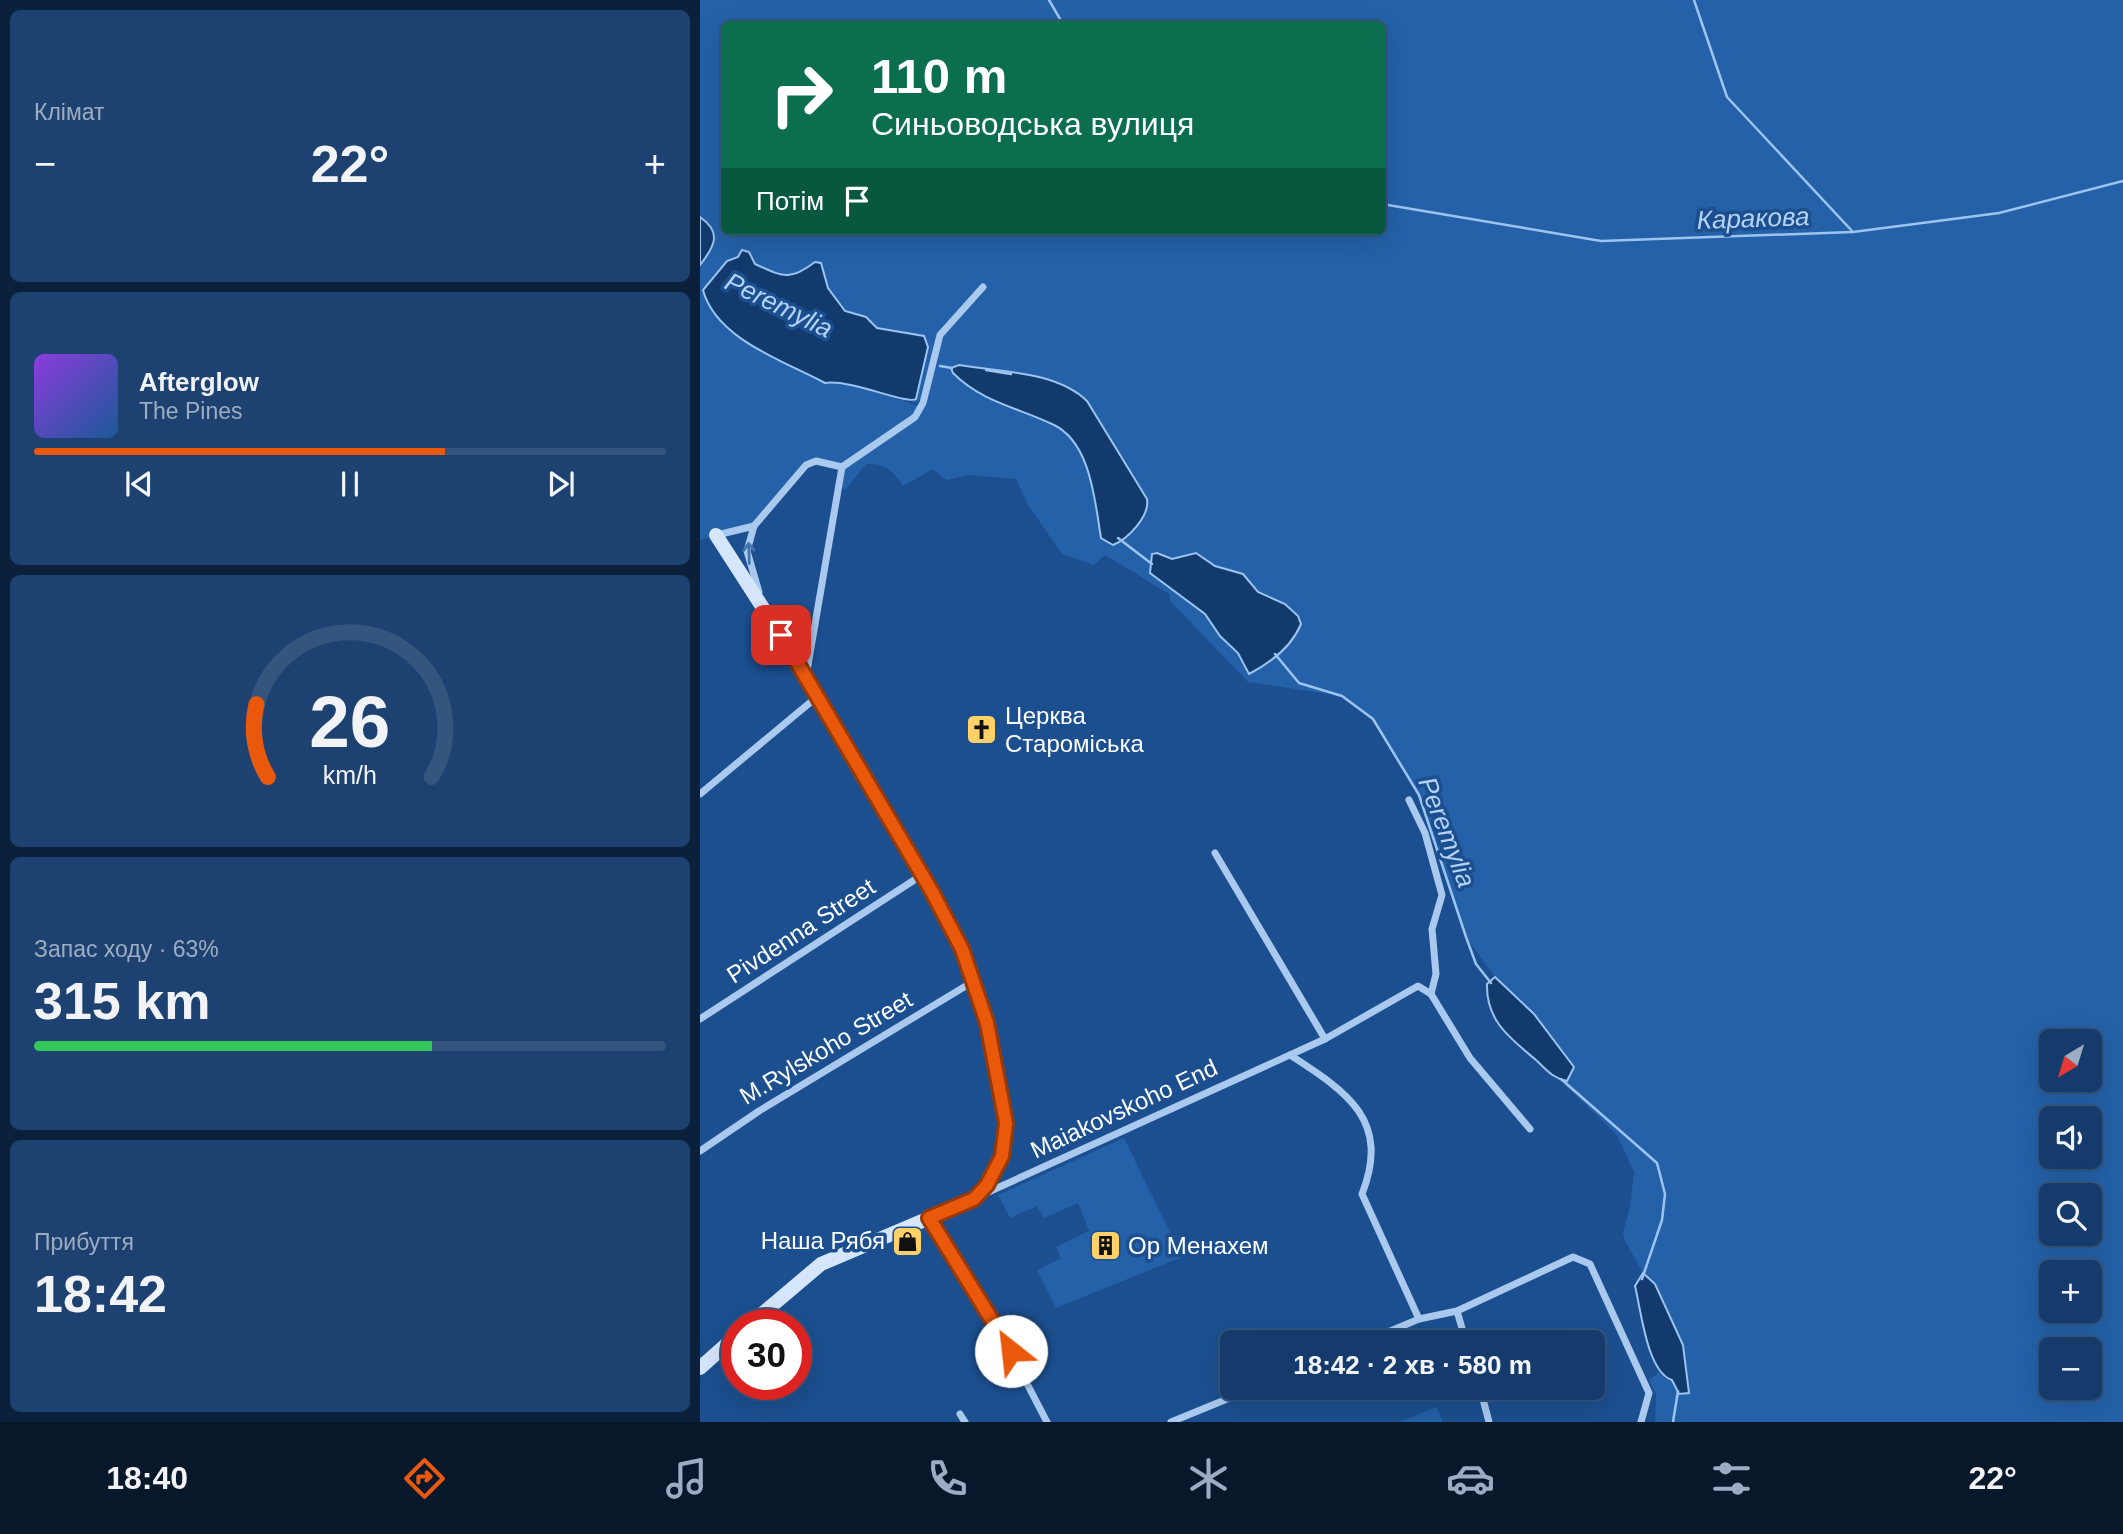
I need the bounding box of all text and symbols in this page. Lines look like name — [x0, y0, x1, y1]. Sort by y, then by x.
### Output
icon: right — [756, 49, 847, 140]
text: 110 m — [871, 49, 1007, 103]
text: Клімат — [34, 99, 105, 125]
text: Синьоводська вулиця — [871, 106, 1194, 142]
text: 22° — [311, 135, 389, 193]
text: − — [34, 143, 56, 185]
text: + — [644, 143, 666, 185]
icon: arrive — [838, 182, 876, 220]
text: Потім — [756, 186, 824, 216]
water label: Каракова — [1696, 201, 1810, 235]
water label: Peremylia — [720, 266, 838, 344]
text: Afterglow — [139, 367, 259, 397]
text: The Pines — [139, 398, 243, 424]
icon: previous — [120, 465, 158, 503]
icon: pause — [331, 465, 369, 503]
icon: next — [542, 465, 580, 503]
one-way arrow — [742, 542, 755, 565]
pin — [751, 605, 811, 665]
icon: arrive — [762, 616, 800, 654]
text: 26 — [310, 681, 390, 762]
place label: Церква Староміська — [1005, 702, 1144, 757]
church icon: Церква Староміська — [965, 713, 999, 747]
text: km/h — [323, 761, 377, 789]
water label: Peremylia — [1412, 773, 1482, 891]
street label: Pivdenna Street — [722, 873, 880, 988]
text: Запас ходу · 63% — [34, 936, 219, 962]
text: 315 km — [34, 972, 210, 1030]
street label: M.Rylskoho Street — [735, 985, 917, 1110]
north arrow — [2039, 1029, 2102, 1092]
map controls — [2039, 1029, 2102, 1400]
street label: Maiakovskoho End — [1026, 1053, 1221, 1164]
button: sound — [2039, 1106, 2102, 1169]
button: search — [2039, 1183, 2102, 1246]
shop icon: Наша Рябя — [891, 1224, 925, 1258]
place label: Наша Рябя — [761, 1227, 885, 1254]
text: Прибуття — [34, 1229, 134, 1255]
building icon: Ор Менахем — [1088, 1229, 1122, 1263]
place label: Ор Менахем — [1128, 1232, 1268, 1259]
button: + — [2039, 1260, 2102, 1323]
text: 18:42 — [34, 1265, 167, 1323]
speed limit sign: 30 — [721, 1309, 812, 1400]
position arrow — [974, 1314, 1048, 1388]
button: − — [2039, 1337, 2102, 1400]
text: 18:42 · 2 хв · 580 m — [1293, 1350, 1532, 1380]
icon: directions — [400, 1454, 449, 1503]
icon: music — [662, 1454, 711, 1503]
icon: phone — [923, 1454, 972, 1503]
icon: climate — [1184, 1454, 1233, 1503]
icon: car — [1446, 1454, 1495, 1503]
icon: filters — [1707, 1454, 1756, 1503]
text: 18:40 — [106, 1460, 188, 1496]
text: 22° — [1968, 1460, 2017, 1496]

